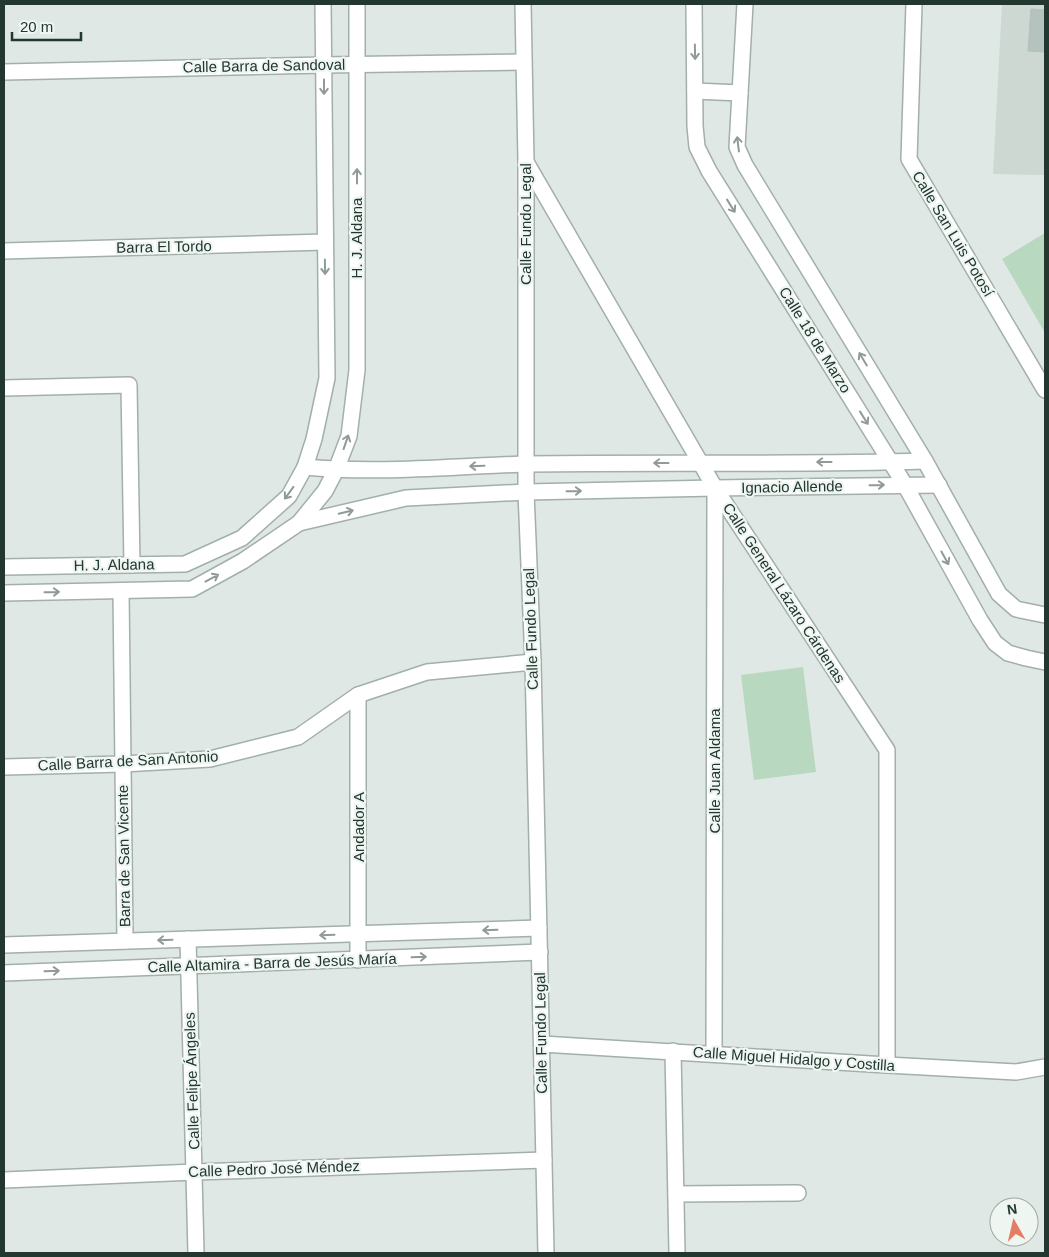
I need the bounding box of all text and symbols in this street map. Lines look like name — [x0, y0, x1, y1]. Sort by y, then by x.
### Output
scale bar — [12, 10, 81, 42]
text: 20 m — [20, 18, 53, 35]
one-way arrow — [690, 44, 700, 60]
street label: Calle Barra de Sandoval — [183, 56, 345, 75]
one-way arrow — [319, 79, 329, 95]
one-way arrow — [733, 136, 743, 152]
street label: Calle Fundo Legal — [517, 163, 534, 285]
one-way arrow — [352, 168, 362, 184]
street label: Calle San Luis Potosí — [909, 168, 998, 300]
street label: H. J. Aldana — [348, 197, 365, 278]
one-way arrow — [726, 198, 736, 212]
street label: Barra El Tordo — [116, 237, 212, 256]
one-way arrow — [320, 259, 330, 275]
street label: Calle 18 de Marzo — [776, 284, 855, 396]
one-way arrow — [857, 353, 867, 367]
one-way arrow — [859, 410, 869, 424]
one-way arrow — [342, 435, 351, 450]
one-way arrow — [816, 457, 832, 467]
one-way arrow — [653, 458, 670, 468]
one-way arrow — [469, 462, 485, 471]
street label: Ignacio Allende — [741, 477, 843, 496]
one-way arrow — [868, 481, 884, 490]
one-way arrow — [284, 486, 294, 500]
one-way arrow — [566, 486, 582, 496]
street label: Calle General Lázaro Cárdenas — [720, 500, 849, 686]
one-way arrow — [338, 507, 354, 516]
one-way arrow — [941, 550, 951, 564]
street label: H. J. Aldana — [73, 555, 155, 574]
street label: Calle Fundo Legal — [520, 568, 541, 690]
one-way arrow — [204, 573, 219, 582]
one-way arrow — [44, 587, 60, 597]
street label: Calle Juan Aldama — [706, 708, 723, 834]
street label: Calle Barra de San Antonio — [37, 747, 219, 774]
street label: Barra de San Vicente — [114, 785, 133, 927]
street label: Andador A — [350, 792, 367, 862]
one-way arrow — [482, 925, 498, 934]
one-way arrow — [320, 930, 336, 939]
one-way arrow — [157, 935, 173, 944]
street label: Calle Altamira - Barra de Jesús María — [147, 950, 397, 975]
one-way arrow — [411, 953, 427, 962]
one-way arrow — [44, 966, 60, 976]
street label: Calle Fundo Legal — [531, 972, 550, 1094]
street label: Calle Felipe Ángeles — [181, 1012, 202, 1150]
street label: Calle Miguel Hidalgo y Costilla — [692, 1043, 896, 1074]
street label: Calle Pedro José Méndez — [188, 1157, 360, 1180]
north arrow — [989, 1197, 1039, 1247]
text: N — [1006, 1200, 1018, 1218]

